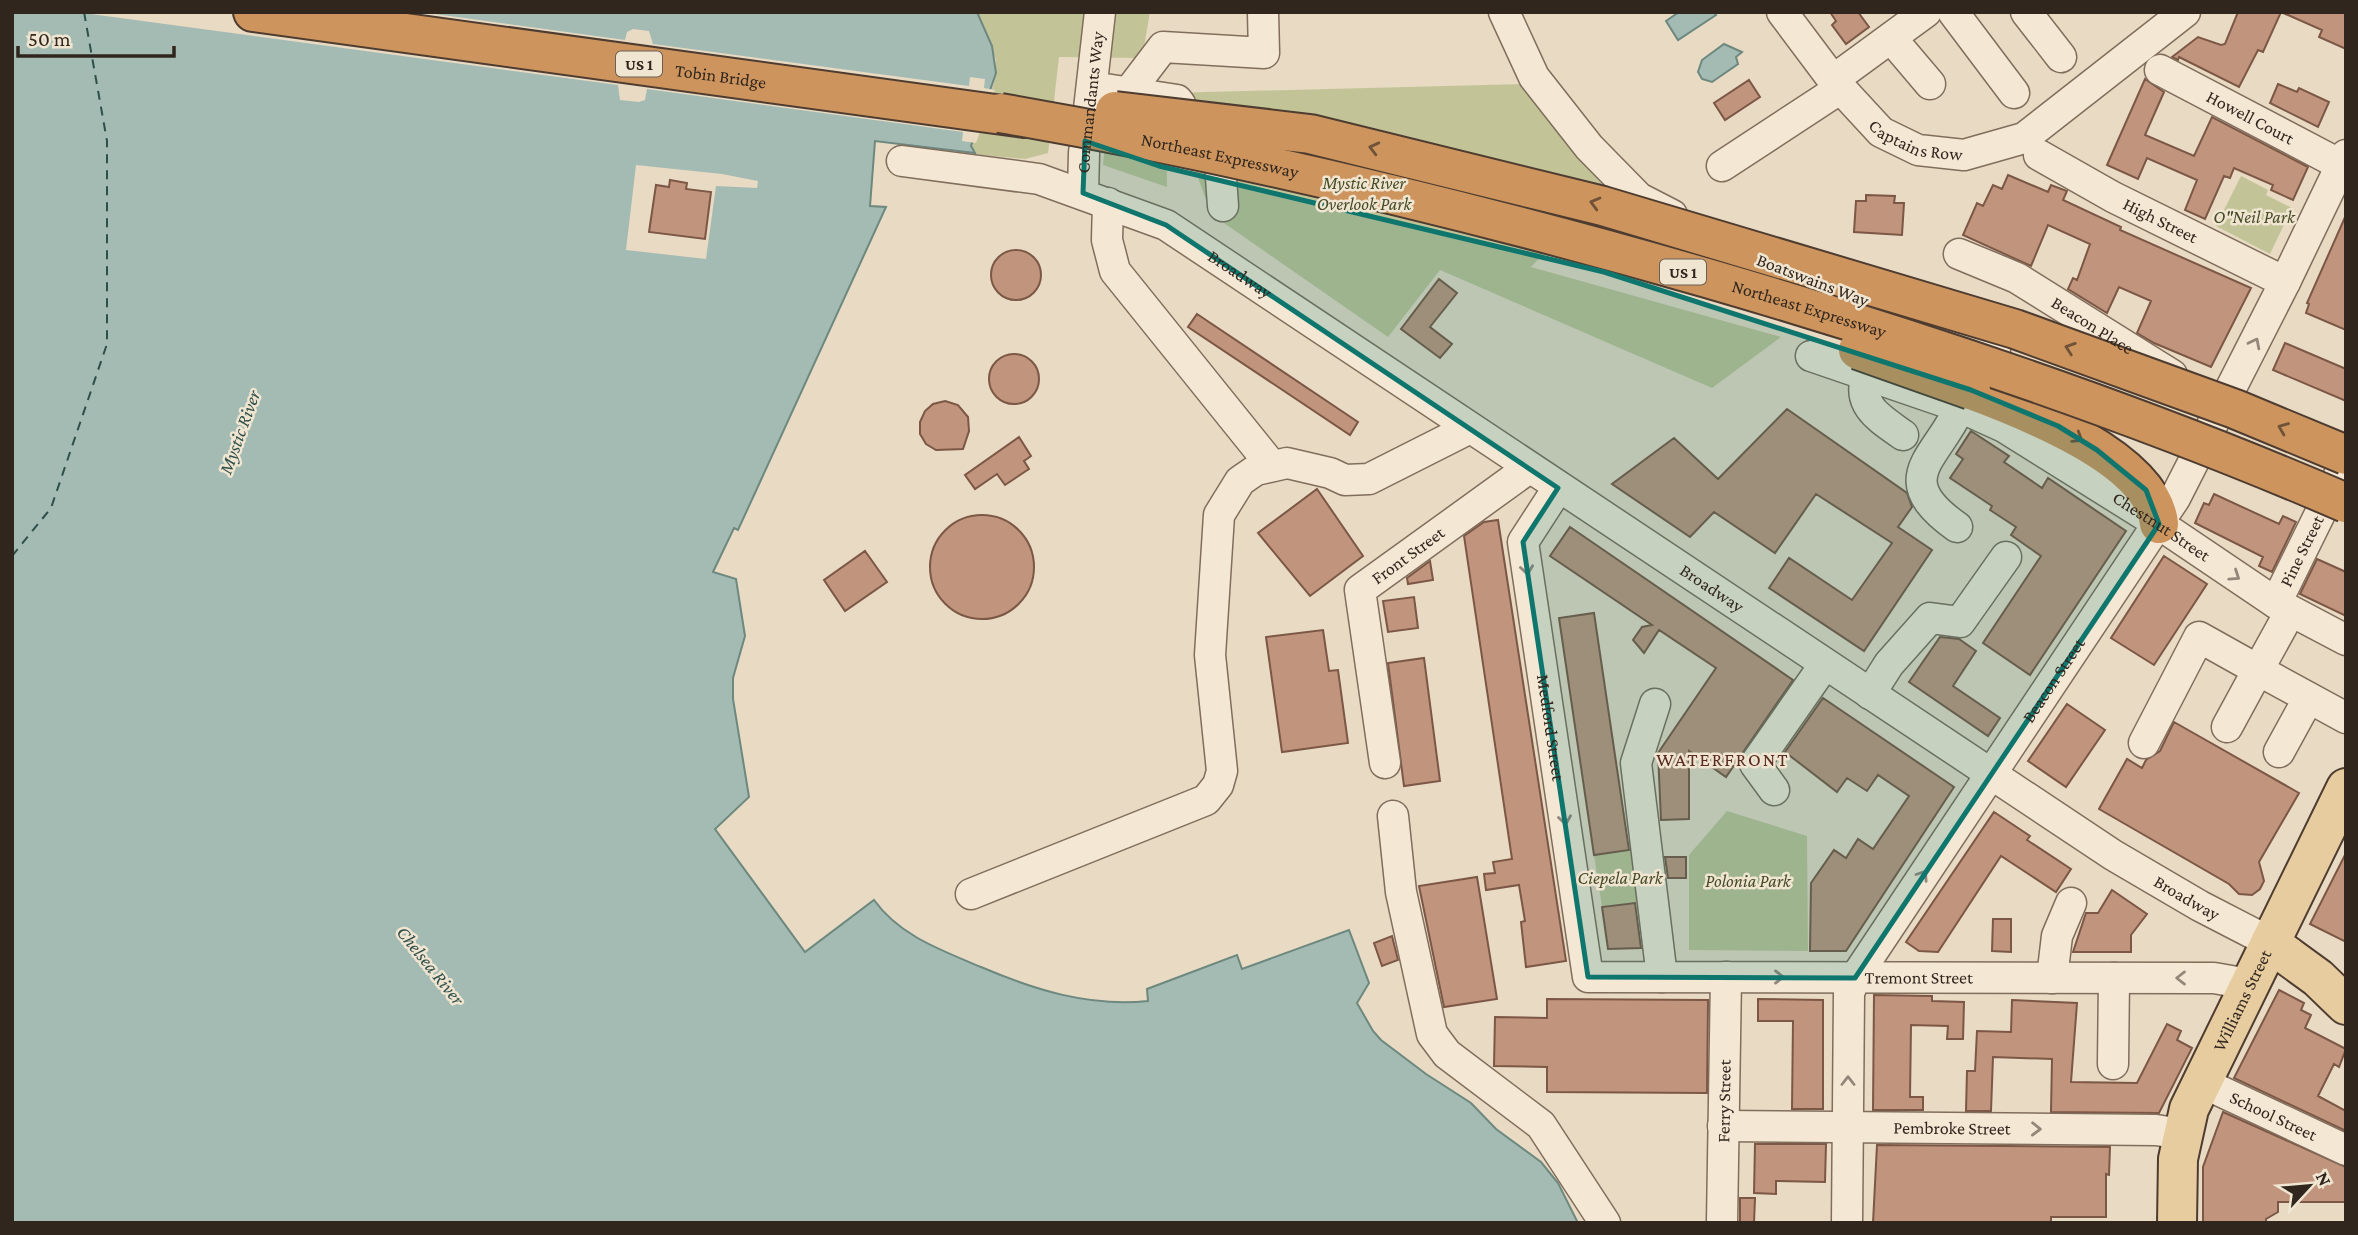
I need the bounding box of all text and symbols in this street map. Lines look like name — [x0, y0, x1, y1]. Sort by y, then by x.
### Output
scale bar — [18, 14, 173, 58]
text: 50 m — [28, 27, 71, 51]
street label: Commandants Way — [1073, 30, 1108, 173]
road number: US 1 — [616, 52, 662, 76]
street label: Tobin Bridge — [674, 60, 768, 92]
street label: Howell Court — [2203, 86, 2298, 149]
street label: Captains Row — [1865, 115, 1964, 165]
street label: Northeast Expressway — [1139, 129, 1301, 182]
one-way arrow — [1368, 141, 1380, 156]
park label: Mystic River Overlook Park — [1317, 173, 1412, 214]
street label: High Street — [2120, 194, 2202, 248]
one-way arrow — [1589, 197, 1601, 212]
park label: O"Neil Park — [2213, 207, 2296, 227]
street label: Broadway — [1204, 246, 1276, 303]
street label: Boatswains Way — [1754, 249, 1873, 311]
road number: US 1 — [1660, 260, 1706, 284]
street label: Northeast Expressway — [1730, 276, 1889, 342]
street label: Beacon Place — [2048, 292, 2137, 359]
one-way arrow — [2246, 338, 2260, 351]
one-way arrow — [2065, 342, 2077, 356]
water label: Mystic River — [214, 386, 265, 478]
one-way arrow — [2277, 423, 2289, 437]
one-way arrow — [2071, 429, 2084, 442]
street label: Chestnut Street — [2109, 488, 2215, 566]
street label: Pine Street — [2276, 511, 2328, 590]
street label: Front Street — [1368, 522, 1449, 588]
street label: Broadway — [1676, 560, 1748, 617]
one-way arrow — [1520, 565, 1535, 576]
one-way arrow — [2227, 568, 2240, 581]
street label: Beacon Street — [2018, 633, 2089, 726]
street label: Medford Street — [1533, 673, 1569, 783]
district label: WATERFRONT — [1656, 749, 1790, 770]
one-way arrow — [1557, 814, 1572, 826]
park label: Ciepela Park — [1577, 868, 1664, 888]
one-way arrow — [1915, 870, 1928, 883]
park label: Polonia Park — [1705, 871, 1792, 891]
street label: Broadway — [2150, 871, 2224, 925]
water label: Chelsea River — [393, 922, 470, 1010]
street label: Williams Street — [2209, 945, 2276, 1055]
street label: Tremont Street — [1865, 967, 1974, 988]
one-way arrow — [1774, 969, 1785, 985]
one-way arrow — [2176, 970, 2186, 986]
street label: Ferry Street — [1713, 1058, 1735, 1143]
one-way arrow — [1841, 1075, 1856, 1086]
street label: School Street — [2227, 1087, 2321, 1145]
street label: Pembroke Street — [1893, 1118, 2012, 1139]
one-way arrow — [2031, 1121, 2042, 1137]
north arrow — [2274, 1151, 2344, 1221]
text: N — [2312, 1168, 2336, 1189]

